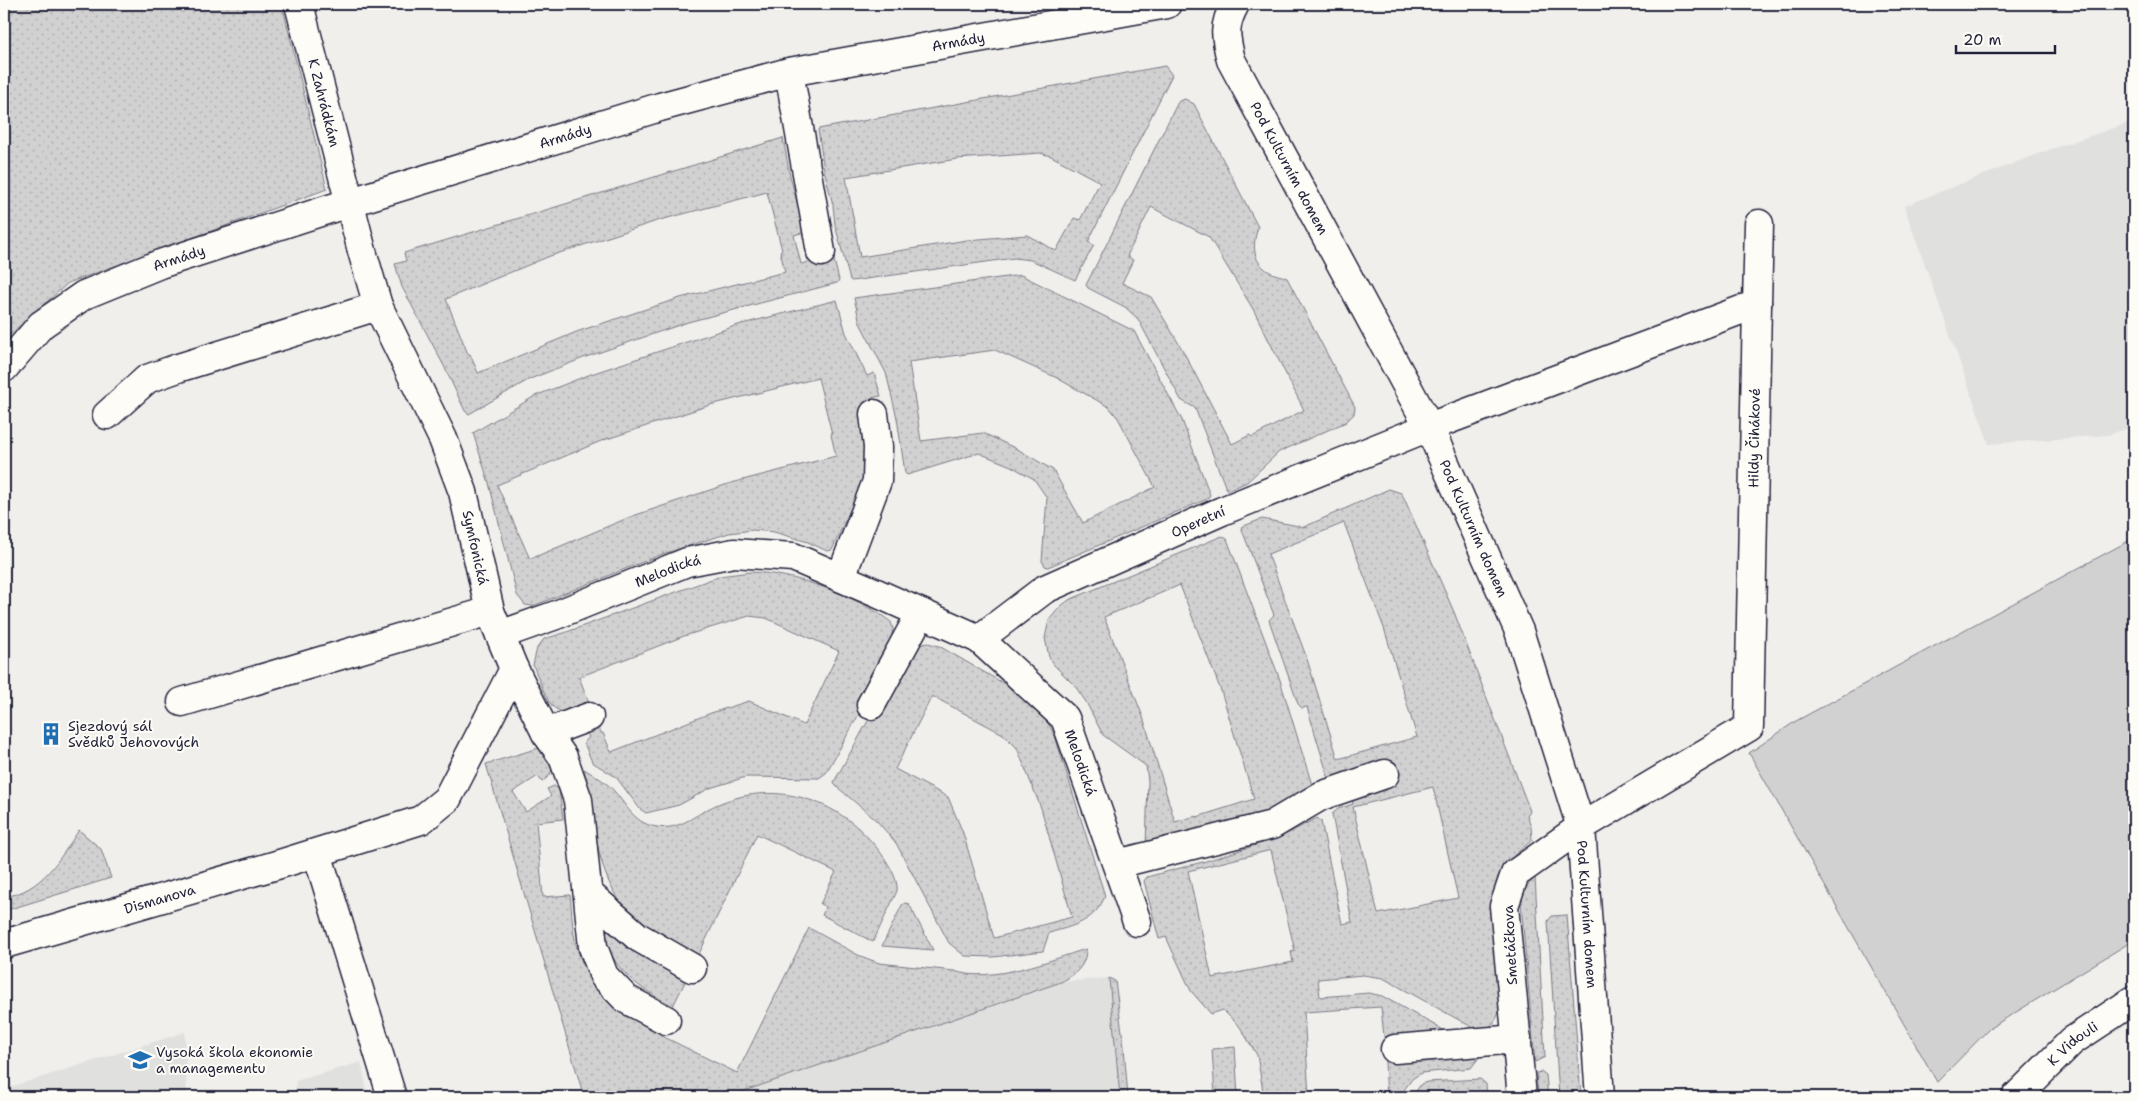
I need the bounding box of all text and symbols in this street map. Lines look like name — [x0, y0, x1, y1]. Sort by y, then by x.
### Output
scale bar — [1956, 22, 2054, 54]
street label: Armády — [930, 28, 986, 55]
text: 20 m — [1963, 30, 2002, 50]
street label: K Zahrádkám — [304, 57, 344, 149]
street label: Pod Kulturním domem — [1246, 99, 1333, 238]
street label: Armády — [537, 120, 593, 153]
street label: Armády — [150, 241, 207, 275]
street label: Hildy Čihákové — [1744, 388, 1764, 488]
street label: Pod Kulturním domem — [1436, 457, 1512, 600]
street label: Operetní — [1168, 502, 1228, 541]
street label: Symfonická — [458, 509, 493, 587]
street label: Melodická — [632, 550, 703, 591]
place label: Sjezdový sál Svědků Jehovových — [68, 717, 199, 751]
building icon: Sjezdový sál Svědků Jehovových — [38, 721, 64, 747]
street label: Melodická — [1061, 727, 1101, 798]
street label: Pod Kulturním domem — [1573, 839, 1601, 989]
street label: Dismanova — [122, 880, 198, 918]
street label: Smetáčkova — [1499, 904, 1521, 985]
street label: K Vidouli — [2043, 1017, 2101, 1070]
place label: Vysoká škola ekonomie a managementu — [156, 1043, 313, 1077]
school or university icon: Vysoká škola ekonomie a managementu — [127, 1047, 153, 1073]

